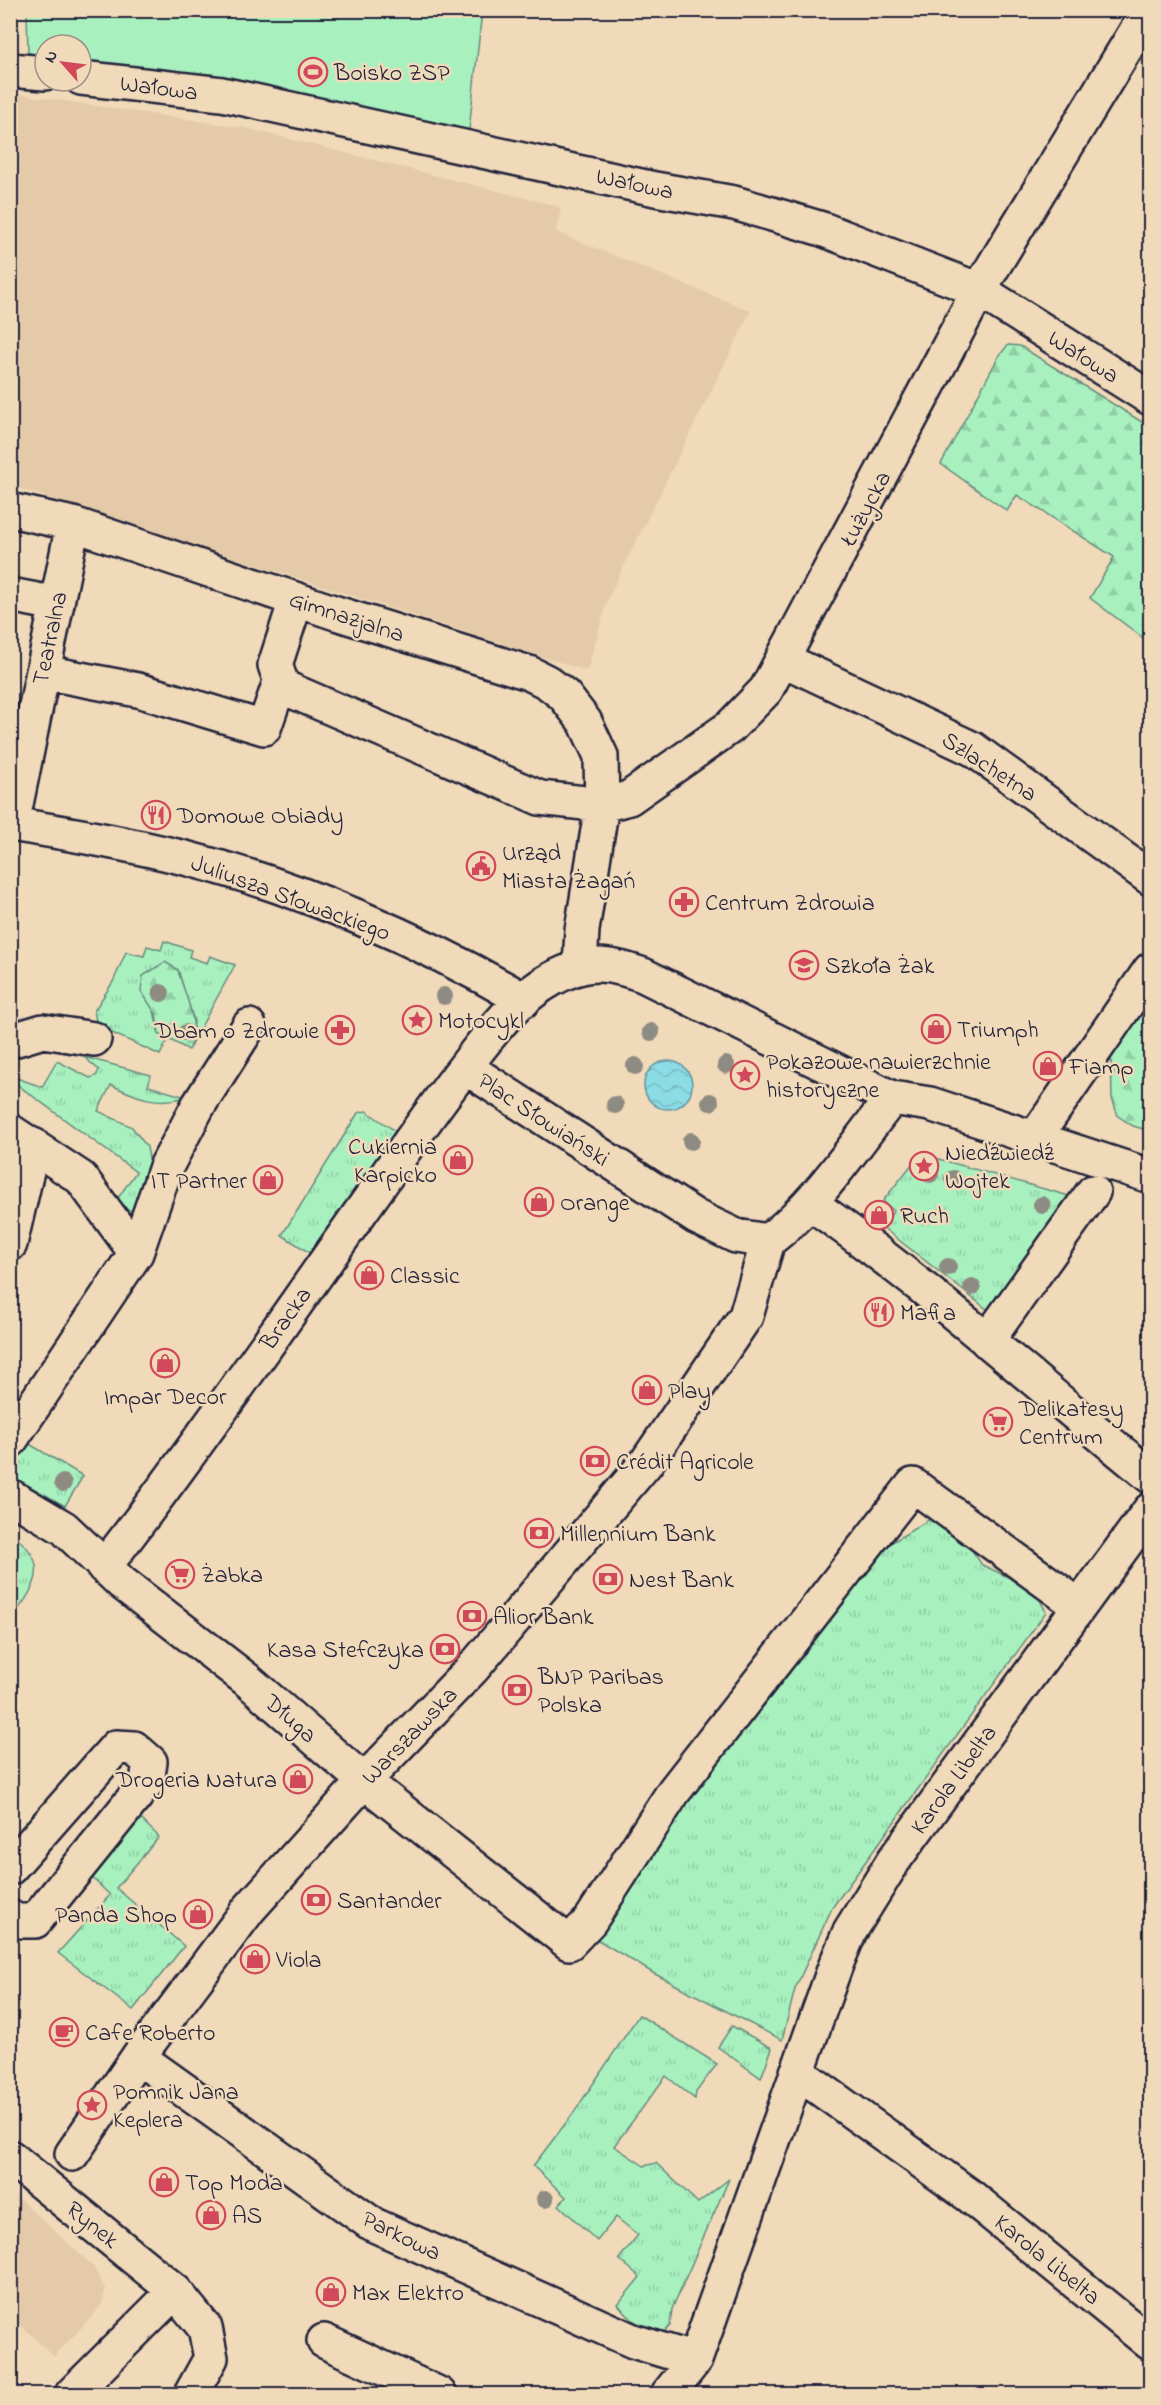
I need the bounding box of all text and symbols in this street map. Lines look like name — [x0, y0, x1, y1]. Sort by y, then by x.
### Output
north arrow — [33, 33, 93, 93]
text: N — [38, 46, 65, 67]
sports icon: Boisko ZSP — [297, 56, 329, 88]
place label: Boisko ZSP — [333, 57, 450, 92]
street label: Wałowa — [118, 67, 200, 112]
street label: Wałowa — [593, 160, 676, 211]
street label: Wałowa — [1040, 323, 1125, 394]
street label: Łużycka — [832, 465, 903, 554]
street label: Gimnazjalna — [284, 583, 408, 653]
street label: Teatralna — [24, 589, 78, 689]
street label: Szlachetna — [934, 724, 1044, 812]
restaurant icon: Domowe Obiady — [140, 799, 172, 831]
place label: Domowe Obiady — [176, 800, 343, 836]
place label: Urząd Miasta Żagań — [502, 837, 635, 900]
street label: Juliusza Słowackiego — [185, 847, 395, 952]
public building icon: Urząd Miasta Żagań — [465, 850, 497, 882]
pharmacy icon: Centrum Zdrowia — [668, 886, 700, 918]
place label: Centrum Zdrowia — [705, 887, 875, 922]
school or university icon: Szkoła Żak — [788, 949, 820, 981]
place label: Szkoła Żak — [825, 950, 935, 985]
place icon: Motocykl — [401, 1004, 433, 1036]
place label: Motocykl — [438, 1005, 524, 1041]
shop icon: Triumph — [920, 1013, 952, 1045]
pharmacy icon: Dbam o Zdrowie — [324, 1014, 356, 1046]
place label: Triumph — [957, 1014, 1039, 1049]
place label: Dbam o Zdrowie — [154, 1015, 319, 1050]
place label: Pokazowe nawierzchnie historyczne — [766, 1046, 991, 1110]
shop icon: Fiamp — [1032, 1050, 1064, 1082]
place label: Fiamp — [1068, 1051, 1134, 1086]
place icon: Pokazowe nawierzchnie historyczne — [729, 1059, 761, 1091]
street label: Plac Słowiański — [470, 1065, 616, 1177]
place label: Cukiernia Karpicko — [348, 1131, 437, 1194]
place label: Niedźwiedź Wojtek — [945, 1137, 1055, 1200]
shop icon: Cukiernia Karpicko — [442, 1144, 474, 1176]
place icon: Niedźwiedź Wojtek — [908, 1150, 940, 1182]
shop icon: IT Partner — [252, 1164, 284, 1196]
place label: IT Partner — [151, 1165, 248, 1200]
shop icon: Orange — [523, 1186, 555, 1218]
place label: Orange — [560, 1187, 630, 1222]
shop icon: Ruch — [863, 1199, 895, 1231]
place label: Ruch — [900, 1200, 949, 1235]
shop icon: Classic — [353, 1259, 385, 1291]
place label: Classic — [390, 1260, 460, 1295]
street label: Bracka — [252, 1280, 322, 1359]
restaurant icon: Mafia — [863, 1296, 895, 1328]
place label: Mafia — [900, 1297, 956, 1332]
shop icon: Impar Decor — [149, 1347, 181, 1379]
shop icon: Play — [631, 1374, 663, 1406]
place label: Play — [668, 1375, 711, 1411]
place label: Impar Decor — [104, 1381, 227, 1416]
place label: Delikatesy Centrum — [1018, 1393, 1124, 1456]
supermarket icon: Delikatesy Centrum — [982, 1406, 1014, 1438]
bank icon: Crédit Agricole — [579, 1445, 611, 1477]
place label: Crédit Agricole — [616, 1446, 754, 1481]
bank icon: Millennium Bank — [523, 1517, 555, 1549]
place label: Millennium Bank — [560, 1518, 716, 1553]
supermarket icon: Żabka — [164, 1558, 196, 1590]
place label: Żabka — [201, 1559, 263, 1594]
bank icon: Nest Bank — [592, 1563, 624, 1595]
place label: Nest Bank — [629, 1564, 734, 1599]
bank icon: Alior Bank — [456, 1600, 488, 1632]
place label: Alior Bank — [493, 1601, 594, 1636]
bank icon: Kasa Stefczyka — [429, 1633, 461, 1665]
place label: Kasa Stefczyka — [267, 1634, 424, 1670]
place label: BNP Paribas Polska — [537, 1661, 664, 1724]
bank icon: BNP Paribas Polska — [501, 1674, 533, 1706]
street label: Warszawska — [355, 1679, 467, 1794]
street label: Długa — [254, 1686, 324, 1753]
street label: Karola Libelta — [903, 1718, 1007, 1843]
shop icon: Drogeria Natura — [282, 1763, 314, 1795]
place label: Drogeria Natura — [115, 1764, 277, 1799]
bank icon: Santander — [300, 1884, 332, 1916]
place label: Santander — [337, 1885, 442, 1920]
shop icon: Panda Shop — [182, 1898, 214, 1930]
place label: Panda Shop — [55, 1899, 177, 1934]
shop icon: Viola — [239, 1943, 271, 1975]
place label: Viola — [275, 1944, 322, 1979]
cafe icon: Cafe Roberto — [48, 2016, 80, 2048]
place label: Cafe Roberto — [85, 2017, 215, 2052]
place label: Pomnik Jana Keplera — [113, 2076, 239, 2139]
place icon: Pomnik Jana Keplera — [76, 2089, 108, 2121]
shop icon: Top Moda — [148, 2166, 180, 2198]
place label: Top Moda — [185, 2167, 283, 2202]
street label: Rynek — [57, 2194, 126, 2259]
shop icon: AS — [195, 2199, 227, 2231]
place label: AS — [232, 2200, 262, 2235]
street label: Parkowa — [355, 2203, 447, 2272]
street label: Karola Libelta — [985, 2207, 1107, 2315]
shop icon: Max Elektro — [315, 2276, 347, 2308]
place label: Max Elektro — [352, 2277, 464, 2312]

